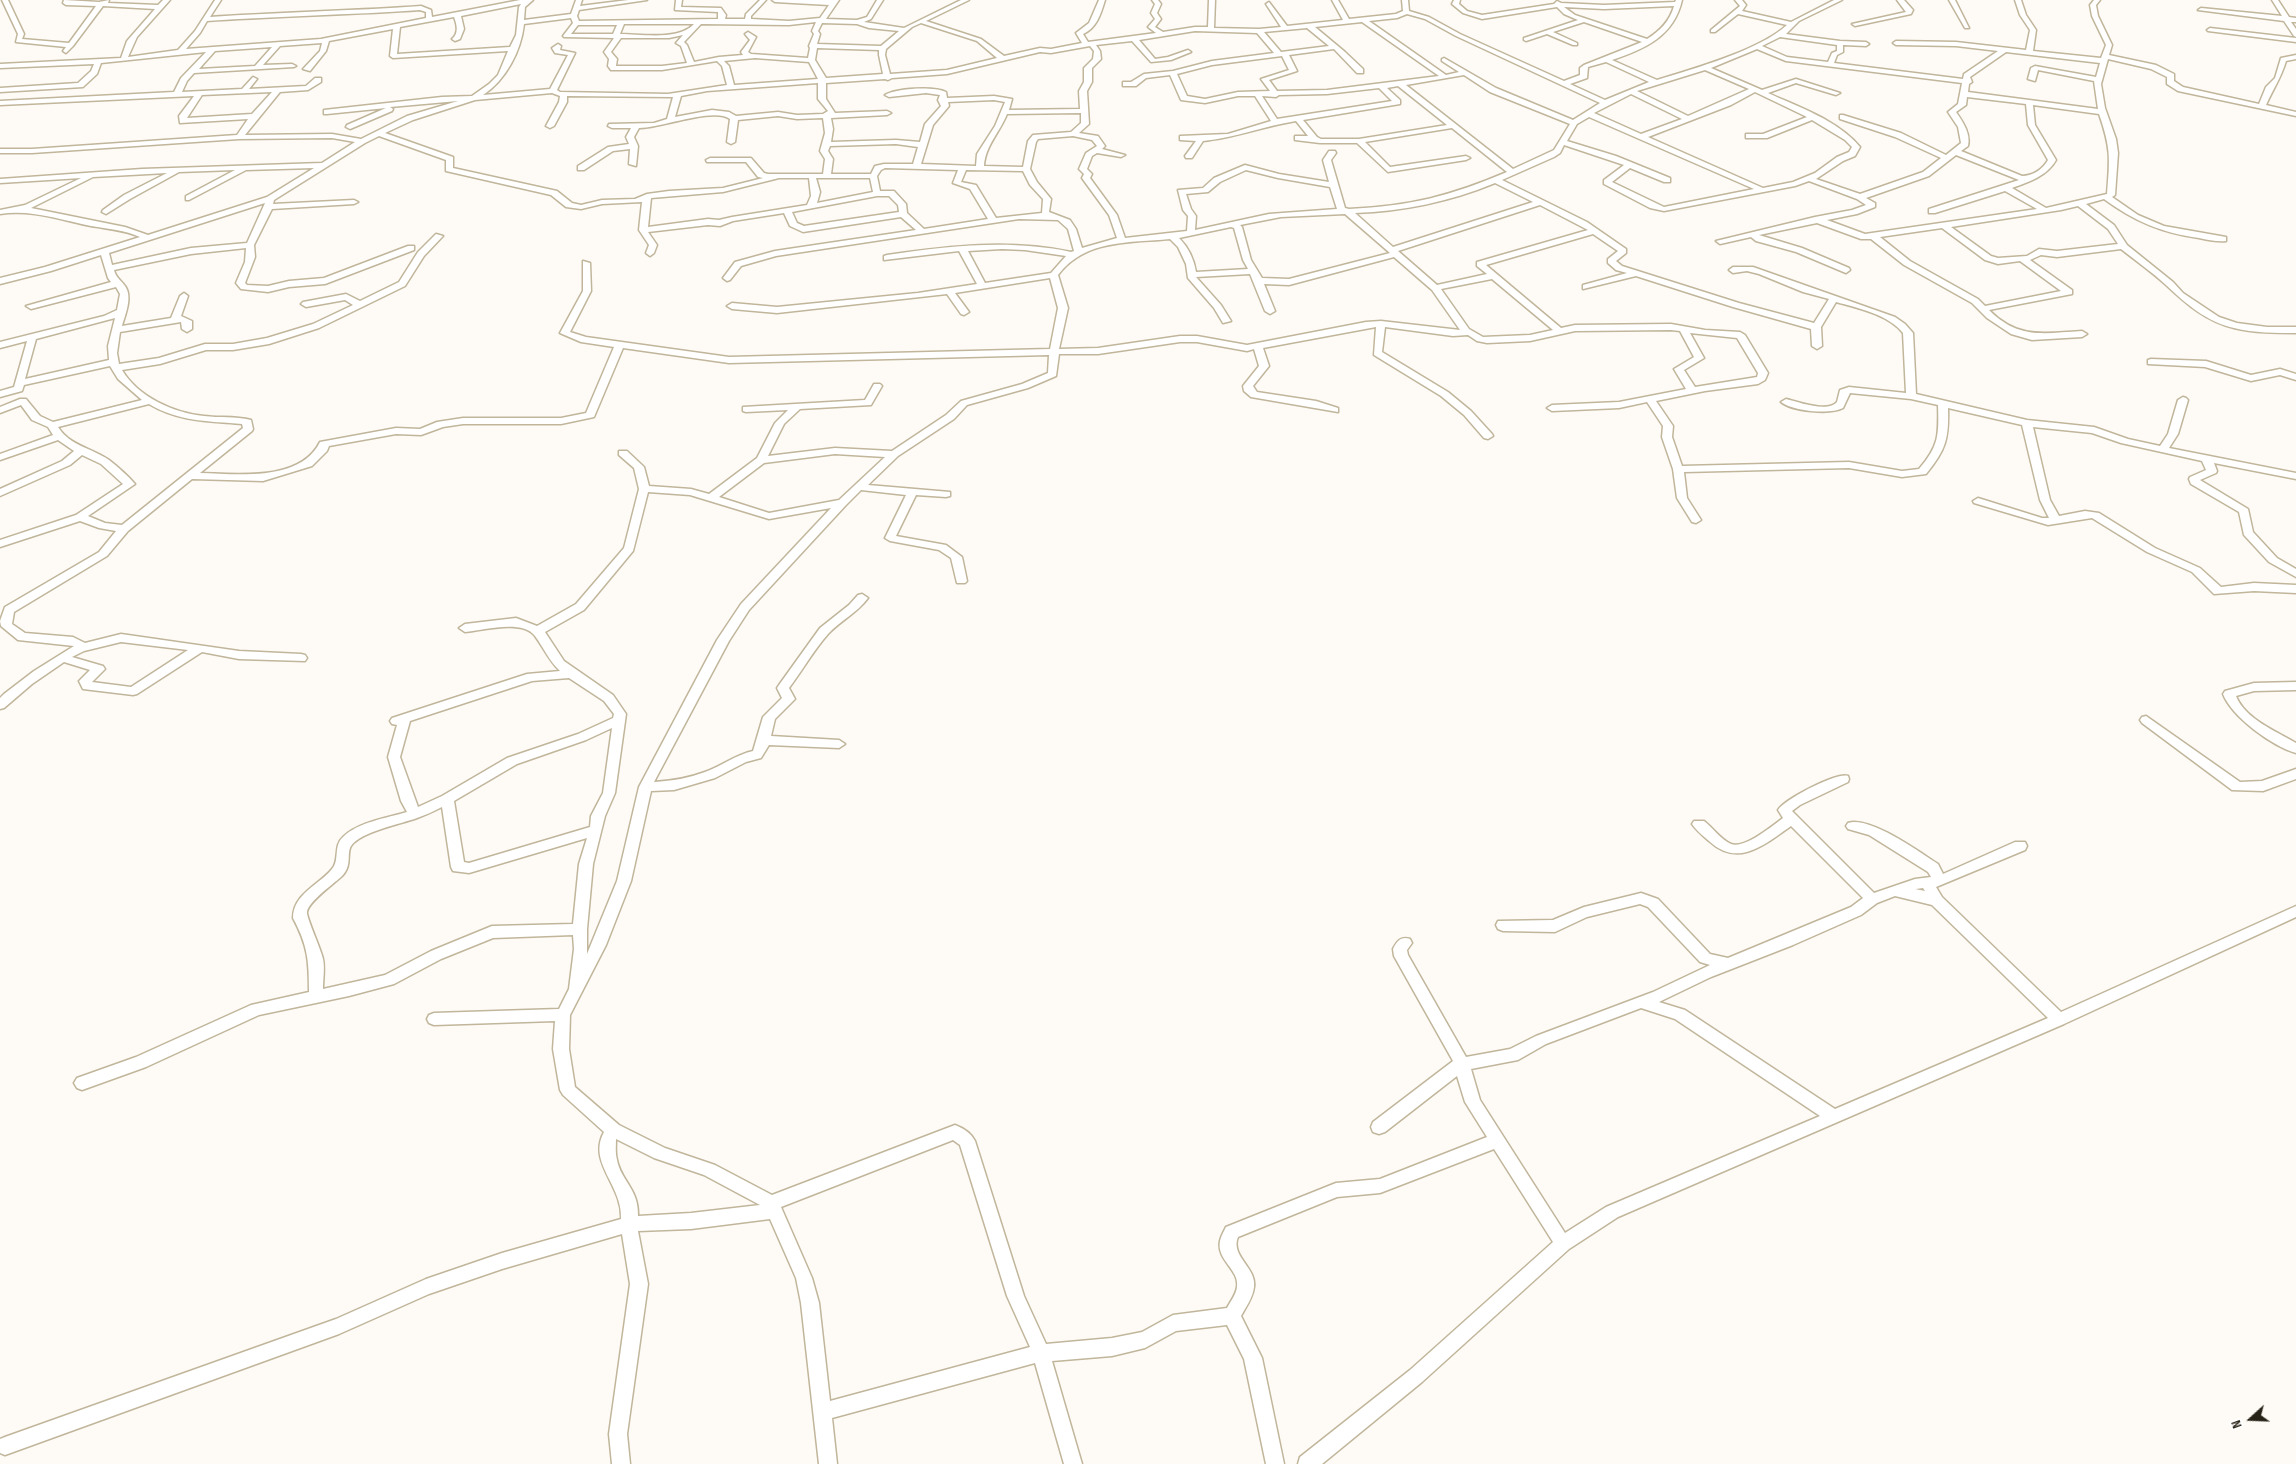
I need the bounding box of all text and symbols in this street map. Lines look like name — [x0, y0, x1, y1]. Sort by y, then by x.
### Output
north arrow — [2226, 1394, 2276, 1444]
text: N — [2227, 1418, 2246, 1431]

